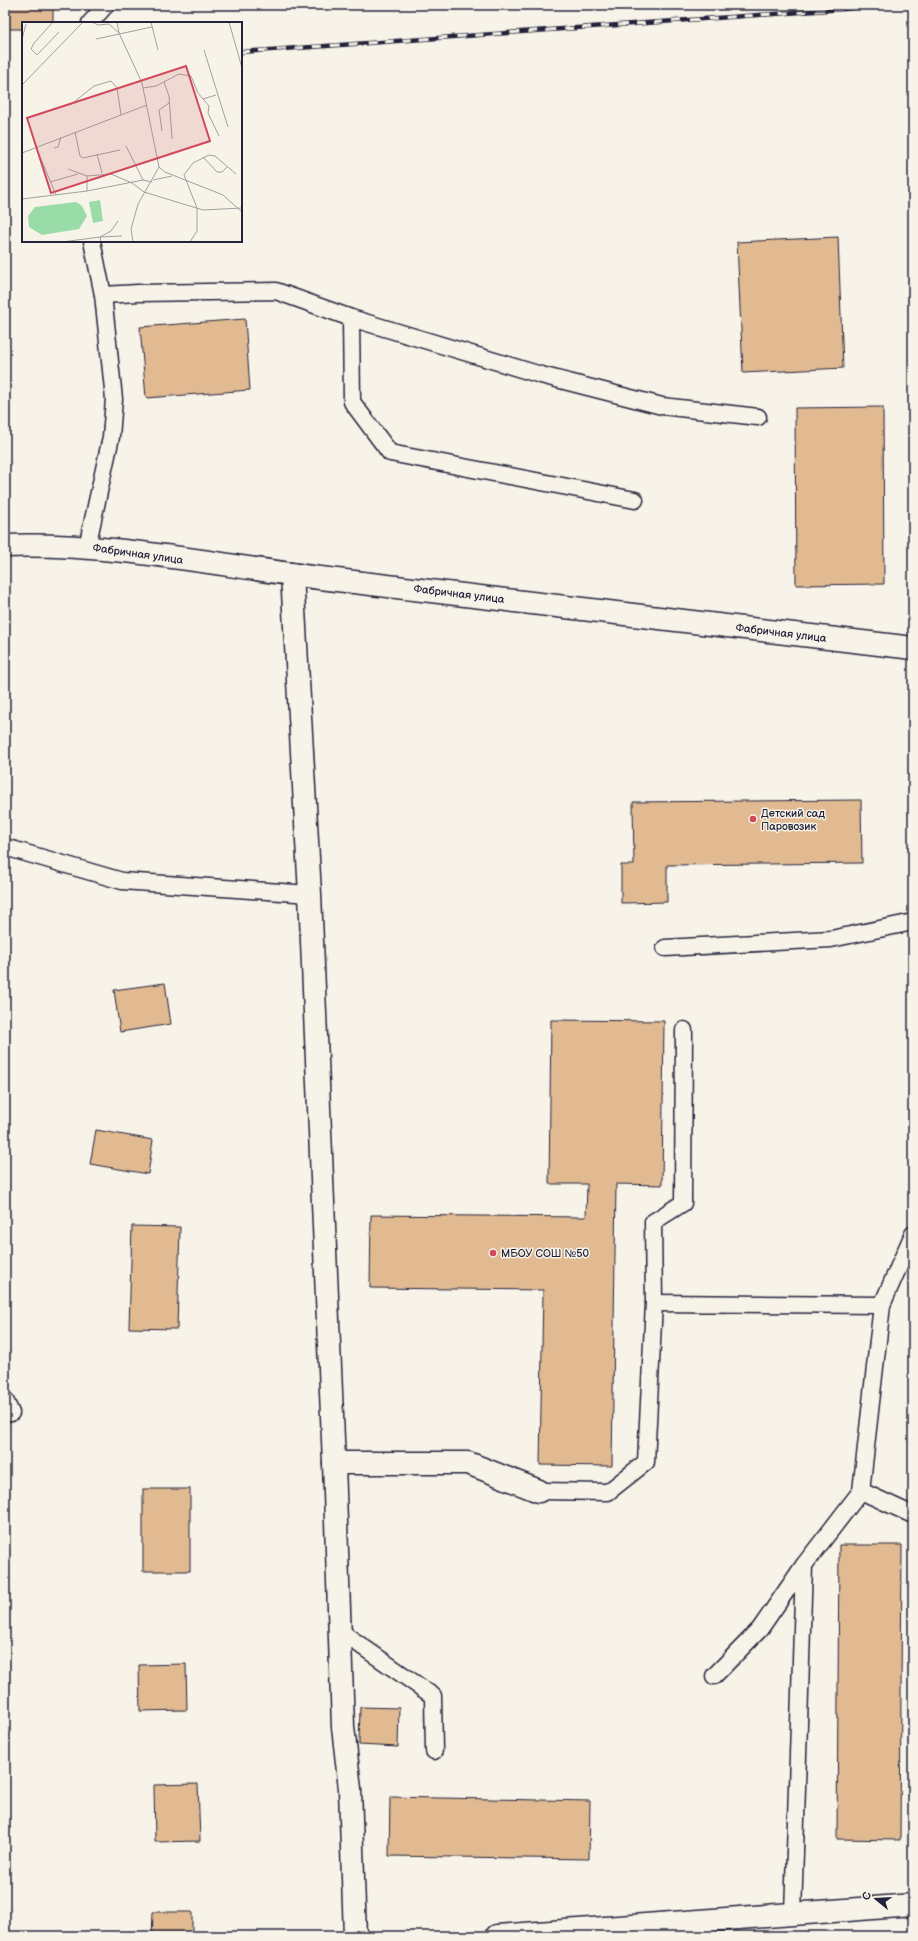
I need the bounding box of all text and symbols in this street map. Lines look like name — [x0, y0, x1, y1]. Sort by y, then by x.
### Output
inset map — [22, 22, 242, 242]
street label: Фабричная улица — [92, 541, 185, 567]
street label: Фабричная улица — [413, 582, 506, 606]
street label: Фабричная улица — [735, 621, 828, 645]
place label: Детский сад Паровозик — [761, 807, 825, 833]
marker: Детский сад Паровозик — [748, 814, 758, 824]
place label: МБОУ СОШ №50 — [501, 1247, 590, 1260]
marker: МБОУ СОШ №50 — [488, 1248, 498, 1258]
north arrow — [856, 1879, 896, 1919]
text: С — [860, 1890, 874, 1902]

